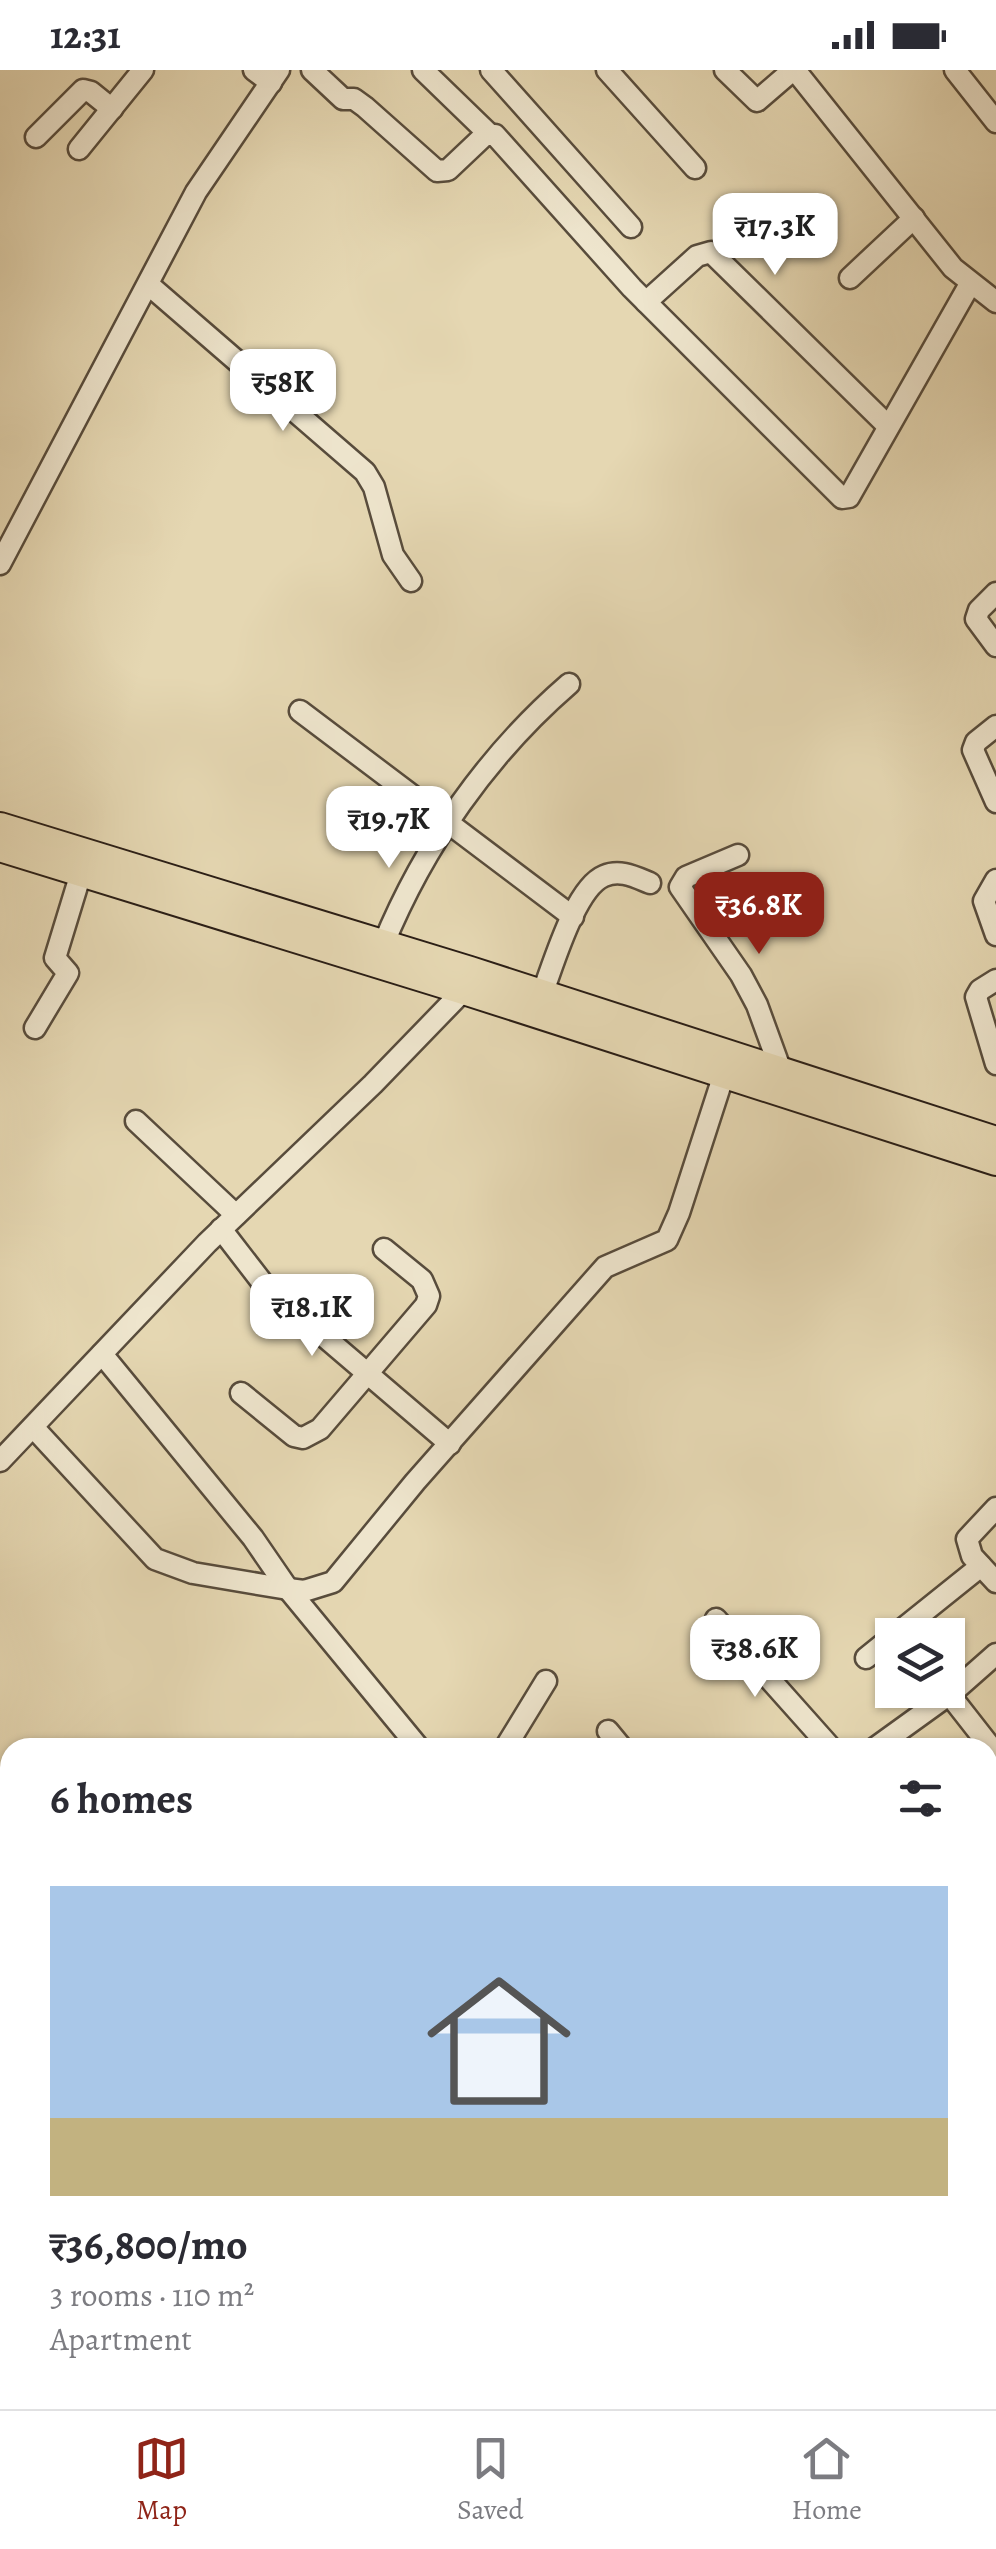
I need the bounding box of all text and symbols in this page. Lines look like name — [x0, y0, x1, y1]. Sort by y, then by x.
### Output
text: 12:31 — [50, 9, 121, 61]
pin: ₹17.3K — [694, 193, 856, 278]
text: ₹17.3K — [735, 203, 815, 247]
pin: ₹58K — [224, 349, 342, 434]
text: ₹58K — [252, 359, 314, 403]
pin: ₹19.7K — [308, 786, 470, 871]
text: ₹19.7K — [348, 796, 430, 840]
pin: ₹36.8K — [678, 872, 840, 957]
text: ₹36.8K — [716, 882, 802, 926]
pin: ₹18.1K — [231, 1274, 393, 1359]
text: ₹18.1K — [272, 1284, 352, 1328]
pin: ₹38.6K — [674, 1615, 836, 1700]
map controls — [875, 1618, 965, 1708]
button: layers — [875, 1618, 965, 1708]
text: ₹38.6K — [712, 1625, 798, 1669]
text: 6 homes — [50, 1770, 193, 1827]
icon: filters — [893, 1771, 948, 1826]
icon: home — [409, 1951, 589, 2131]
text: ₹36,800/mo — [50, 2216, 248, 2273]
text: 3 rooms · 110 m² — [50, 2273, 254, 2317]
text: Apartment — [50, 2317, 192, 2361]
tab: Map — [134, 2431, 189, 2529]
tab: Saved — [457, 2431, 524, 2529]
tab: Home — [792, 2431, 862, 2529]

